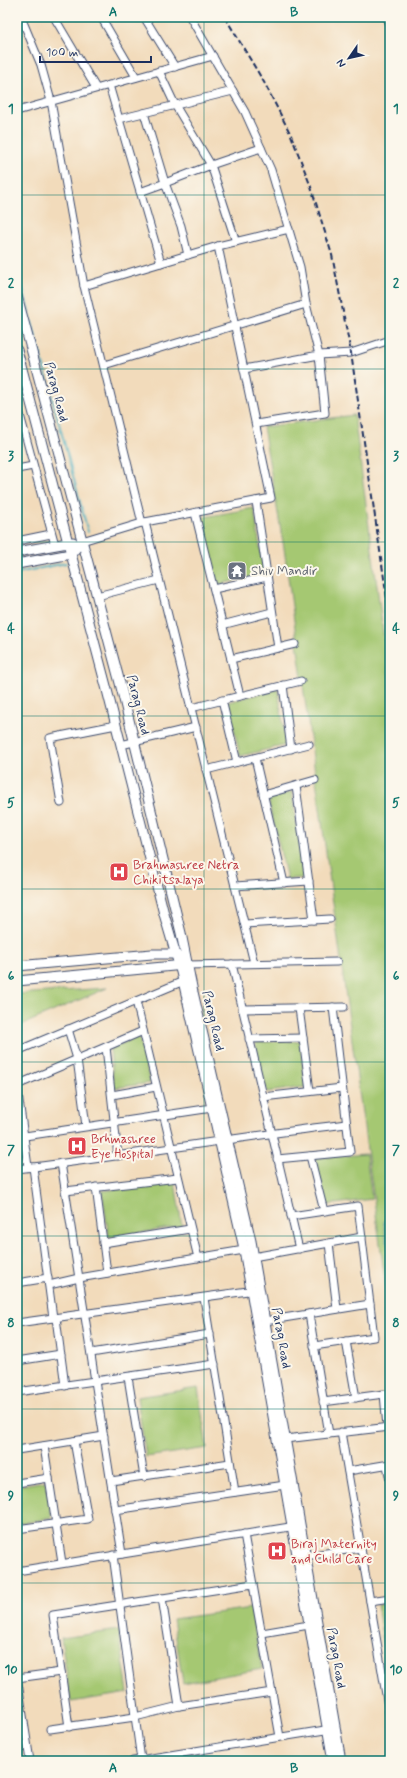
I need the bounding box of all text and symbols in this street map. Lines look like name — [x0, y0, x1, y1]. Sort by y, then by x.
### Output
text: A — [109, 4, 117, 21]
text: B — [290, 4, 299, 21]
scale bar — [40, 38, 151, 64]
north arrow — [329, 38, 369, 78]
text: 100 m — [46, 45, 78, 61]
text: N — [334, 56, 349, 70]
text: 1 — [8, 101, 14, 118]
text: 1 — [393, 101, 399, 118]
text: 2 — [8, 275, 15, 292]
text: 2 — [393, 275, 400, 292]
street label: Parag Road — [39, 360, 72, 424]
text: 3 — [8, 448, 14, 465]
text: 3 — [393, 448, 399, 465]
temple icon: Shiv Mandir — [226, 560, 248, 582]
place label: Shiv Mandir — [251, 563, 318, 580]
text: 4 — [7, 621, 15, 638]
text: 4 — [392, 621, 400, 638]
street label: Parag Road — [121, 673, 154, 737]
text: 5 — [7, 795, 15, 812]
text: 5 — [392, 795, 400, 812]
place label: Brahmashree Netra Chikitsalaya — [133, 857, 240, 889]
hospital icon: Brahmashree Netra Chikitsalaya — [108, 861, 130, 883]
text: 6 — [8, 968, 15, 985]
text: 6 — [393, 968, 400, 985]
street label: Parag Road — [197, 989, 228, 1053]
place label: Brhmashree Eye Hospital — [91, 1131, 156, 1163]
hospital icon: Brhmashree Eye Hospital — [66, 1135, 88, 1157]
text: 7 — [7, 1142, 15, 1159]
text: 7 — [392, 1142, 400, 1159]
street label: Parag Road — [266, 1306, 295, 1370]
text: 8 — [7, 1315, 15, 1332]
text: 8 — [392, 1315, 400, 1332]
text: 9 — [8, 1488, 15, 1505]
text: 9 — [393, 1488, 400, 1505]
place label: Biraj Maternity and Child Care — [291, 1536, 377, 1568]
hospital icon: Biraj Maternity and Child Care — [266, 1540, 288, 1562]
street label: Parag Road — [321, 1626, 350, 1690]
text: 10 — [4, 1662, 18, 1679]
text: 10 — [389, 1662, 403, 1679]
text: A — [109, 1760, 117, 1777]
text: B — [290, 1760, 299, 1777]

